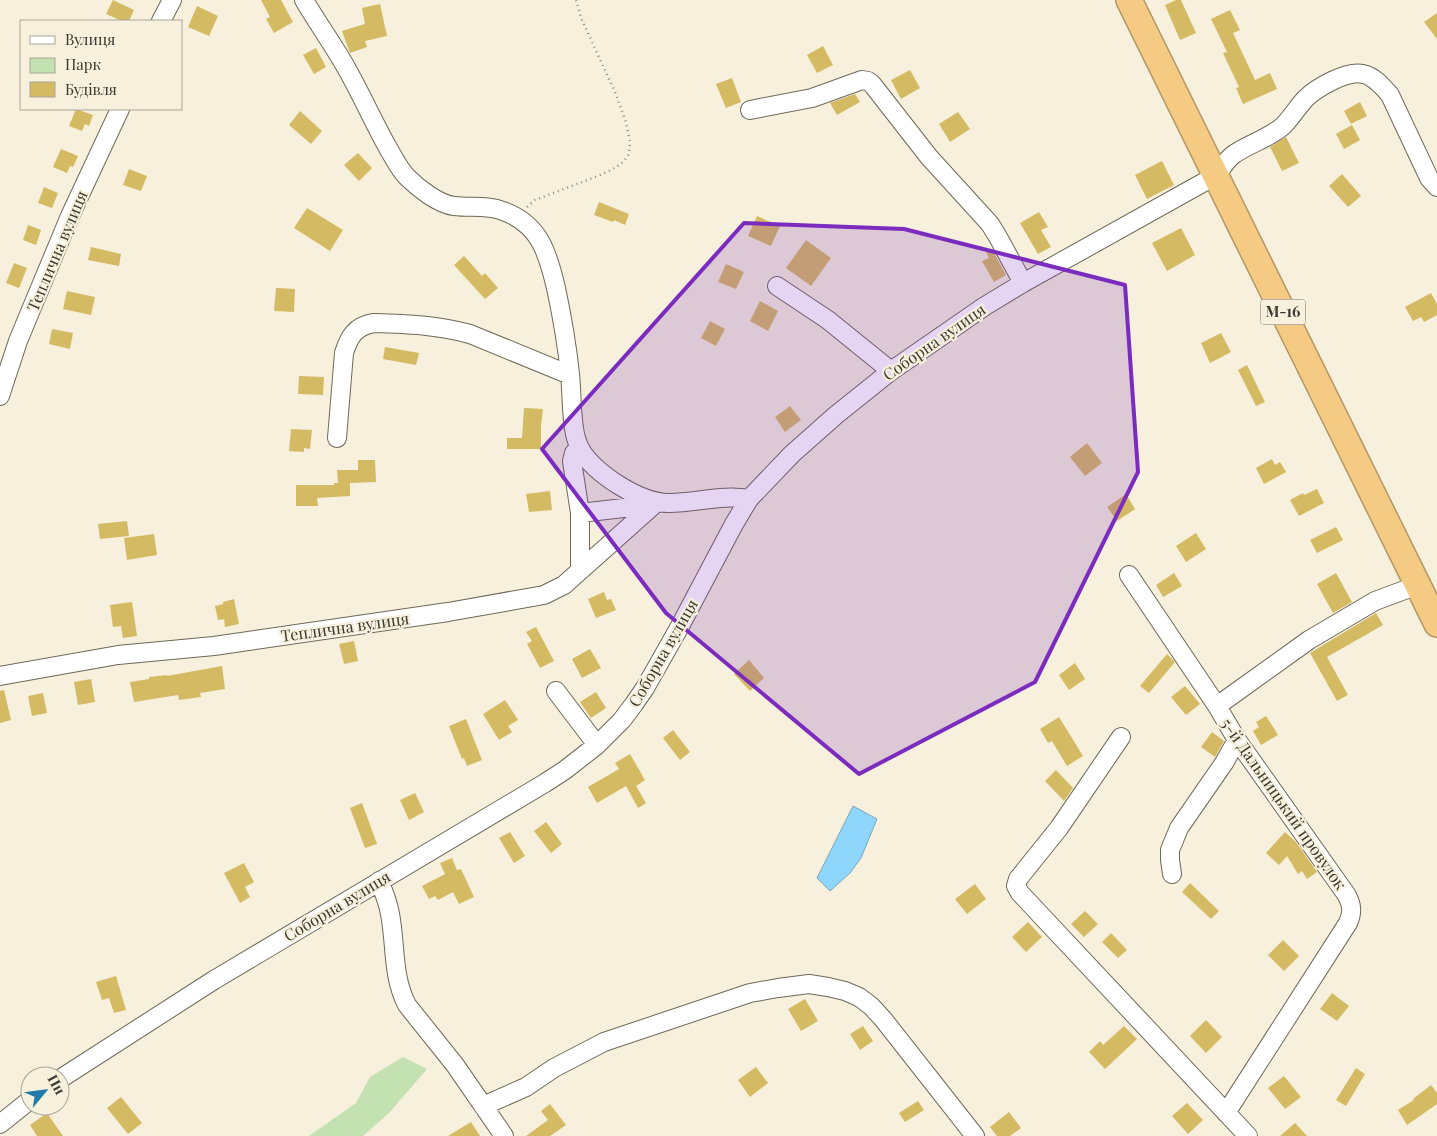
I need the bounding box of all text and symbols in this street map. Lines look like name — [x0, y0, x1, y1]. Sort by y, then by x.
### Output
legend — [20, 20, 182, 110]
text: Вулиця — [65, 29, 115, 49]
text: Парк — [65, 54, 101, 74]
text: Будівля — [65, 79, 117, 99]
street label: Теплична вулиця — [22, 187, 92, 314]
street label: Соборна вулиця — [878, 298, 990, 385]
road number: М-16 — [1260, 300, 1306, 324]
street label: Соборна вулиця — [623, 595, 702, 710]
street label: Теплична вулиця — [279, 607, 411, 646]
street label: 5-й Дальницький провулок — [1217, 714, 1352, 894]
street label: Соборна вулиця — [280, 865, 394, 946]
north arrow — [20, 1066, 70, 1116]
text: Пн — [44, 1071, 70, 1098]

